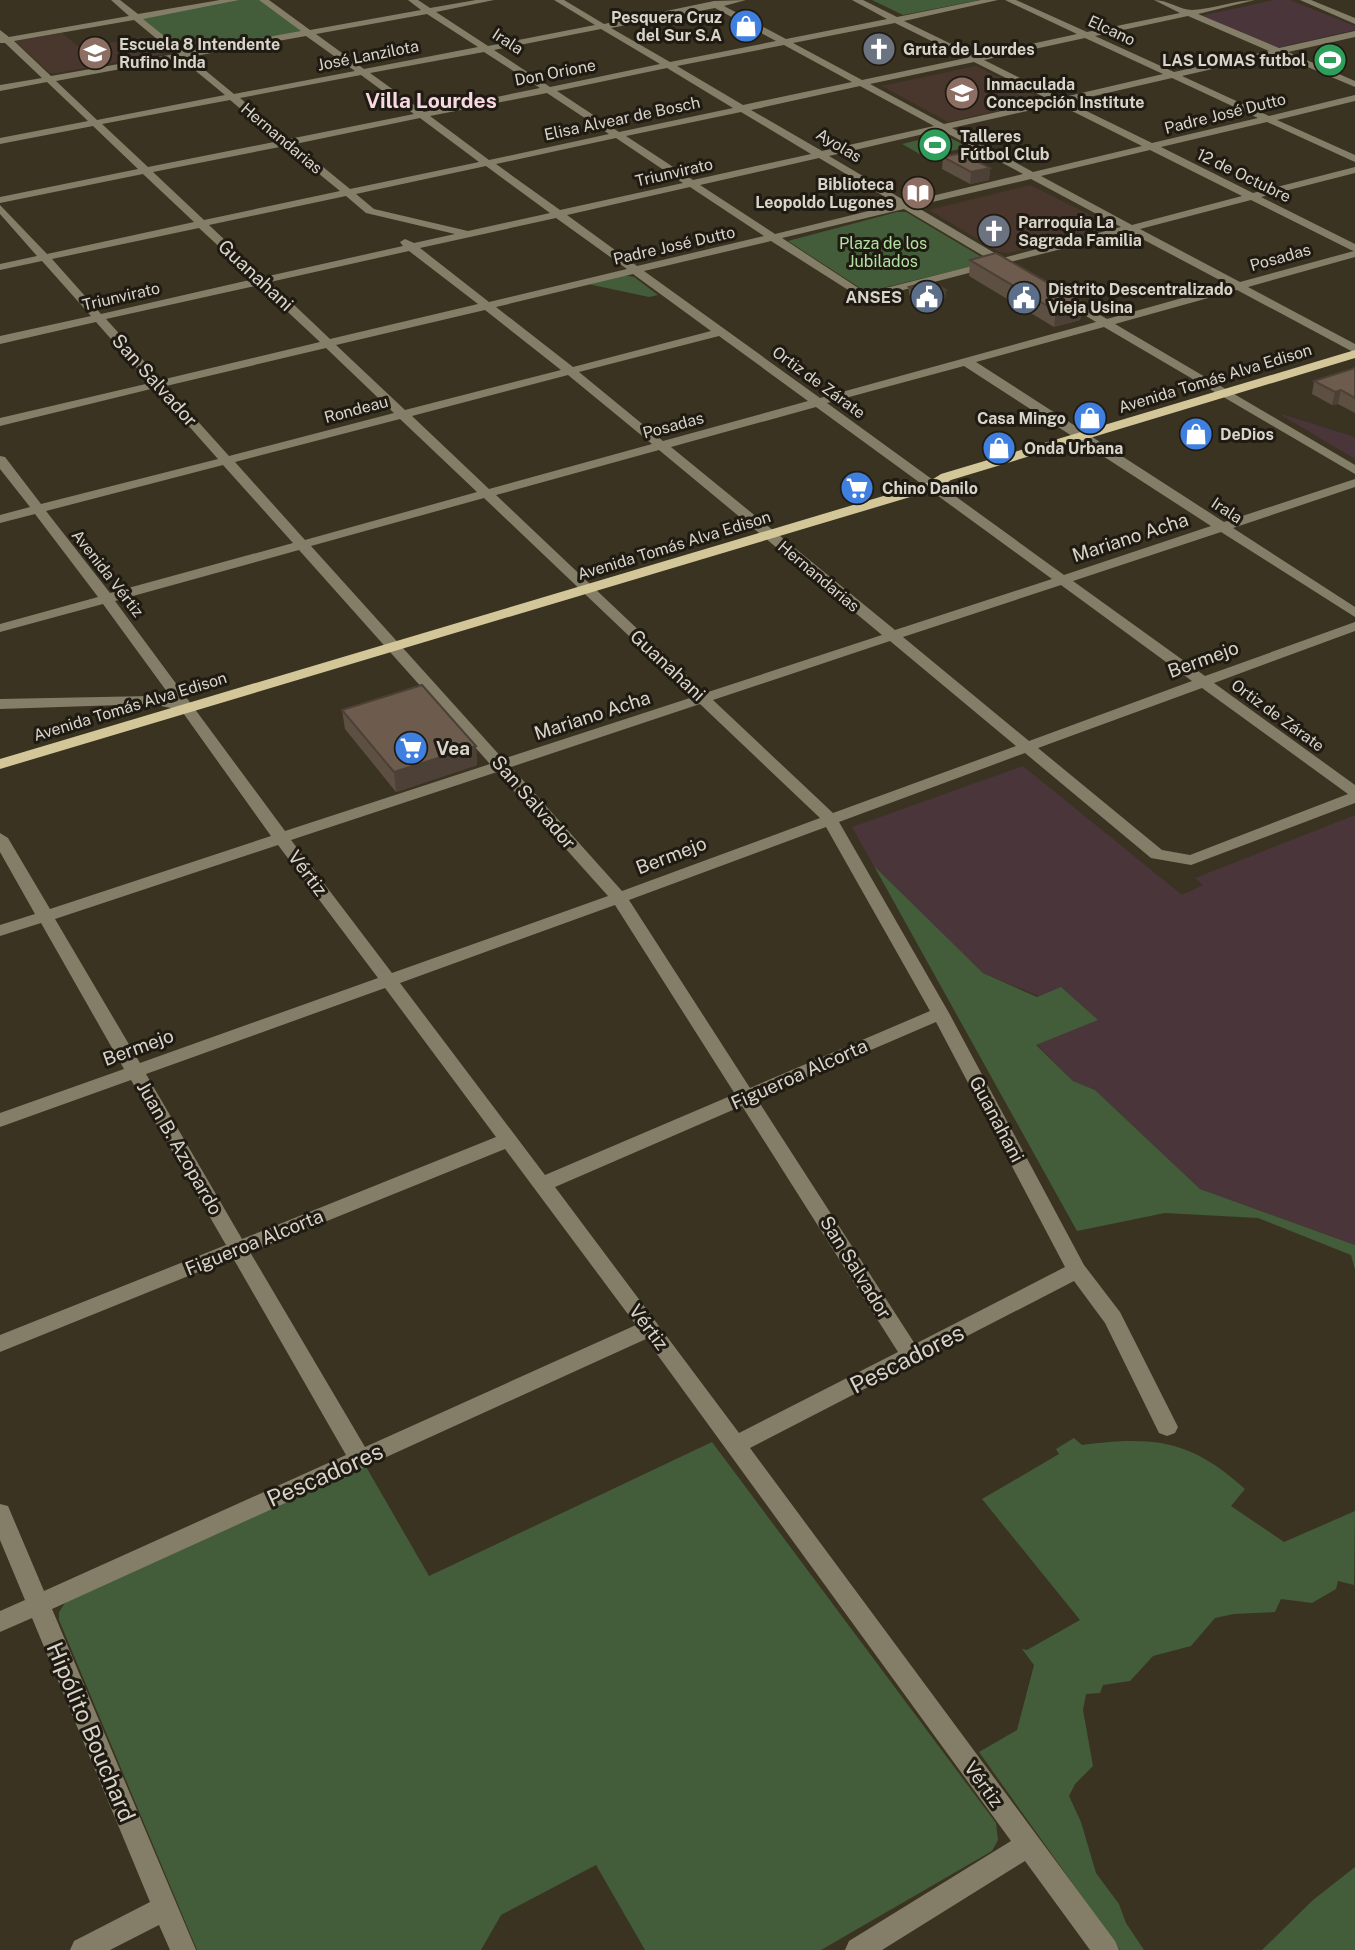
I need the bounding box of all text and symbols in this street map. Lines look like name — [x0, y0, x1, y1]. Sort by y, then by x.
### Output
shop icon: Pesquera Cruz del Sur S.A — [727, 7, 765, 45]
place label: Pesquera Cruz del Sur S.A — [611, 8, 722, 45]
street label: Elcano — [1085, 11, 1138, 50]
street label: Irala — [489, 24, 527, 58]
church icon: Gruta de Lourdes — [860, 30, 898, 68]
school or university icon: Escuela 8 Intendente Rufino Inda — [76, 34, 114, 72]
place label: Escuela 8 Intendente Rufino Inda — [119, 35, 280, 72]
street label: José Lanzilota — [316, 36, 421, 75]
place label: Gruta de Lourdes — [903, 40, 1035, 59]
sports icon: LAS LOMAS futbol — [1311, 41, 1349, 79]
place label: LAS LOMAS futbol — [1162, 51, 1306, 70]
street label: Don Orione — [513, 55, 597, 90]
school or university icon: Inmaculada Concepción Institute — [943, 74, 981, 112]
place label: Inmaculada Concepción Institute — [986, 75, 1145, 112]
district label: Villa Lourdes — [365, 88, 497, 113]
street label: Padre José Dutto — [1162, 89, 1288, 138]
street label: Elisa Alvear de Bosch — [542, 93, 702, 144]
street label: Hernandarias — [237, 99, 326, 178]
street label: Ayolas — [813, 125, 865, 166]
sports icon: Talleres Fútbol Club — [916, 126, 954, 164]
place label: Talleres Fútbol Club — [960, 127, 1050, 164]
street label: 12 de Octubre — [1194, 144, 1294, 206]
street label: Triunvirato — [633, 154, 715, 191]
library icon: Biblioteca Leopoldo Lugones — [899, 174, 937, 212]
place label: Biblioteca Leopoldo Lugones — [755, 175, 894, 212]
church icon: Parroquia La Sagrada Familia — [975, 212, 1013, 250]
place label: Parroquia La Sagrada Familia — [1018, 213, 1142, 250]
street label: Padre José Dutto — [611, 222, 737, 269]
park label: Plaza de los Jubilados — [839, 234, 927, 271]
street label: Guanahani — [214, 235, 298, 315]
street label: Posadas — [1248, 240, 1313, 275]
street label: Triunvirato — [80, 278, 162, 315]
public building icon: ANSES — [908, 278, 946, 316]
public building icon: Distrito Descentralizado Vieja Usina — [1005, 279, 1043, 317]
place label: Distrito Descentralizado Vieja Usina — [1048, 280, 1233, 317]
place label: ANSES — [845, 288, 902, 307]
street label: San Salvador — [108, 329, 202, 431]
street label: Avenida Tomás Alva Edison — [1116, 340, 1314, 417]
street label: Ortiz de Zárate — [769, 342, 869, 422]
street label: Rondeau — [322, 392, 390, 427]
shop icon: Casa Mingo — [1071, 399, 1109, 437]
street label: Posadas — [641, 408, 706, 443]
place label: Casa Mingo — [977, 409, 1066, 428]
shop icon: DeDios — [1177, 415, 1215, 453]
place label: DeDios — [1220, 425, 1274, 444]
shop icon: Onda Urbana — [980, 429, 1018, 467]
place label: Onda Urbana — [1024, 439, 1123, 458]
supermarket icon: Chino Danilo — [838, 469, 876, 507]
place label: Chino Danilo — [882, 479, 978, 498]
street label: Irala — [1208, 493, 1246, 527]
street label: Avenida Tomás Alva Edison — [575, 507, 773, 584]
street label: Mariano Acha — [1069, 508, 1191, 566]
street label: Avenida Vértiz — [68, 526, 148, 621]
street label: Hernandarias — [774, 537, 863, 616]
street label: Guanahani — [626, 625, 710, 705]
street label: Bermejo — [1164, 636, 1242, 682]
street label: Avenida Tomás Alva Edison — [31, 668, 229, 745]
street label: Ortiz de Zárate — [1228, 675, 1328, 755]
street label: Mariano Acha — [531, 686, 653, 744]
supermarket icon: Vea — [392, 729, 430, 767]
place label: Vea — [436, 737, 470, 759]
street label: San Salvador — [487, 751, 581, 853]
street label: Bermejo — [633, 831, 709, 879]
street label: Vértiz — [284, 846, 332, 900]
street label: Bermejo — [99, 1024, 177, 1070]
street label: Figueroa Alcorta — [727, 1034, 871, 1114]
street label: Guanahani — [965, 1072, 1029, 1166]
street label: Juan B. Azopardo — [133, 1077, 227, 1219]
street label: Figueroa Alcorta — [182, 1204, 326, 1280]
street label: San Salvador — [816, 1212, 896, 1322]
street label: Vértiz — [625, 1300, 673, 1354]
street label: Pescadores — [845, 1318, 968, 1399]
street label: Pescadores — [263, 1437, 387, 1512]
street label: Hipólito Bouchard — [41, 1638, 141, 1826]
street label: Vértiz — [960, 1757, 1008, 1811]

